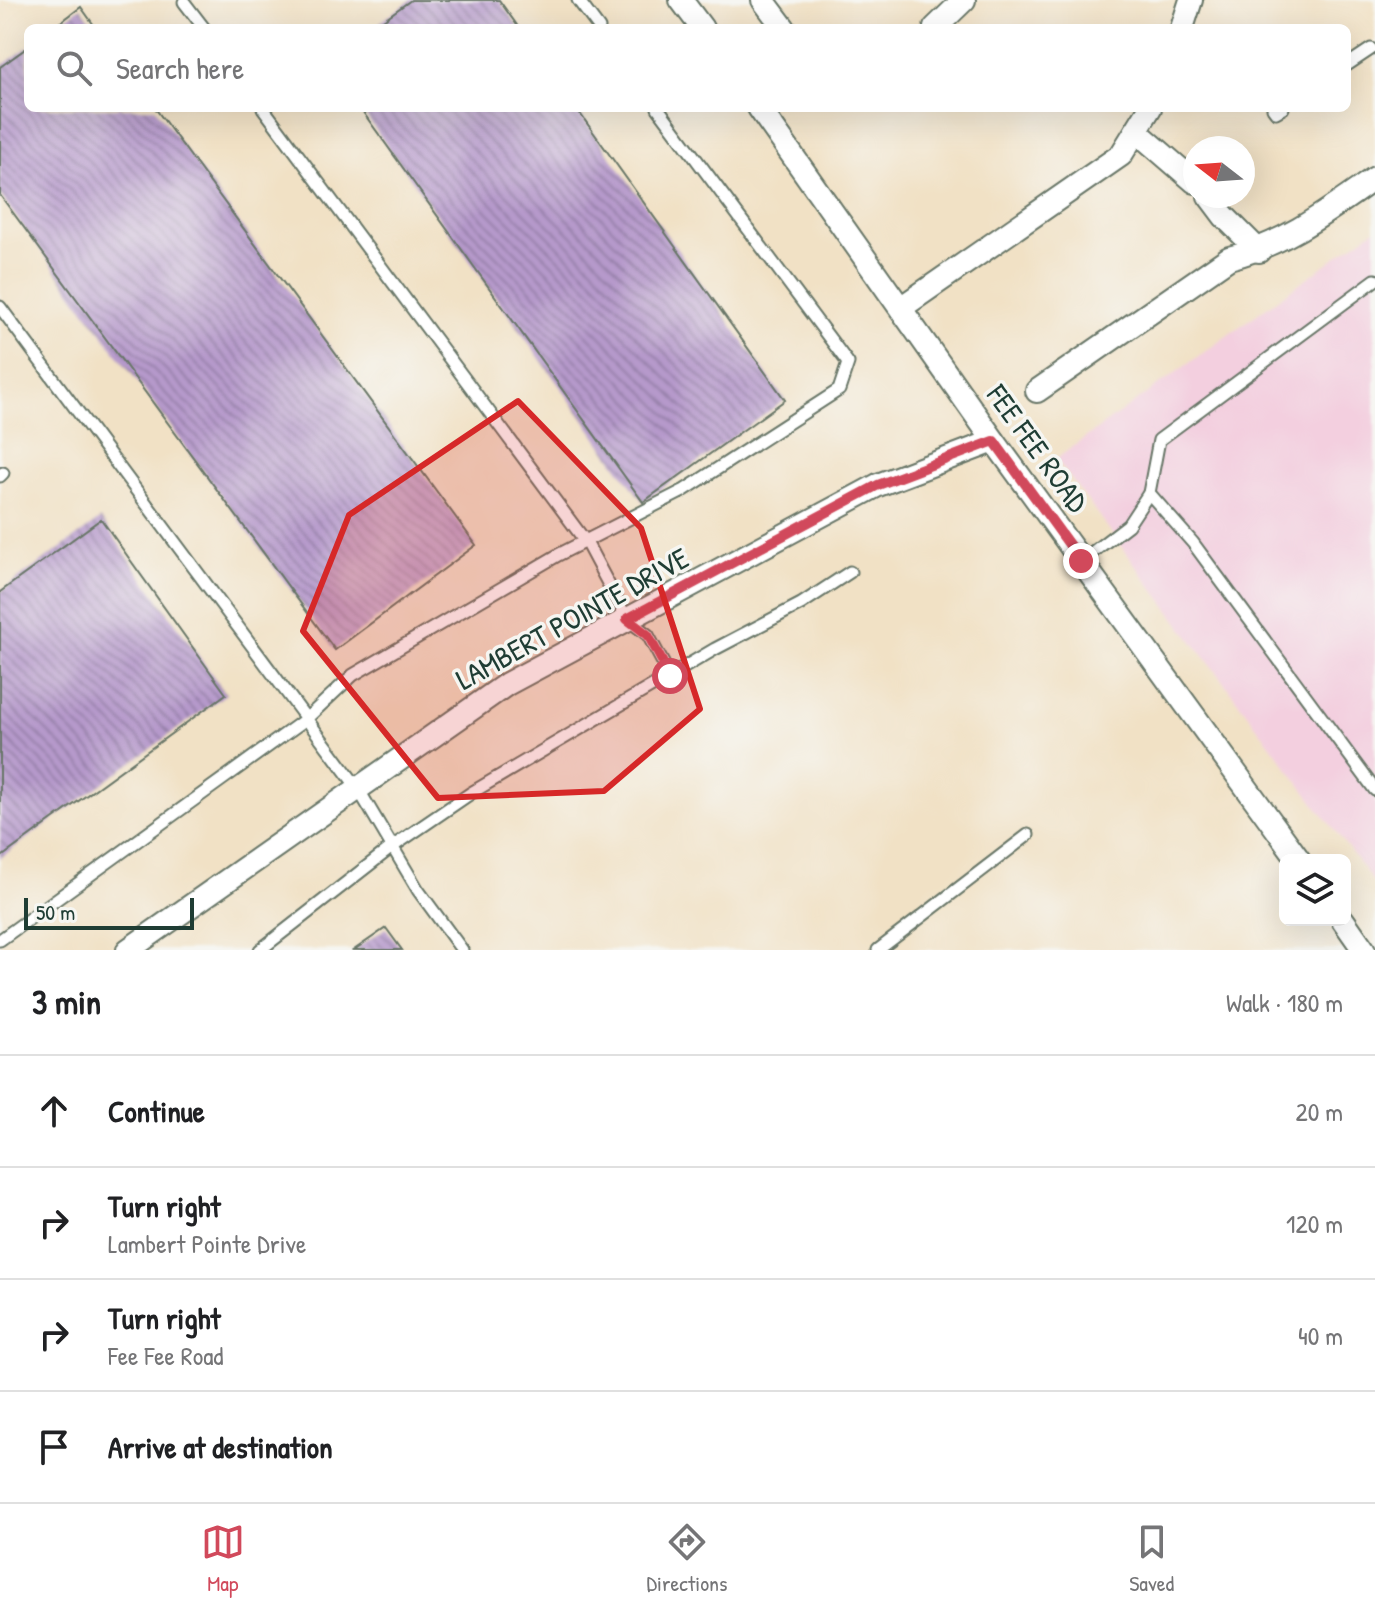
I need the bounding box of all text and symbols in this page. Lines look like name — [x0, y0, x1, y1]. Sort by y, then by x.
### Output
search box — [24, 24, 1351, 112]
icon: search — [52, 46, 96, 90]
text: Search here — [116, 48, 244, 88]
north arrow — [1183, 136, 1255, 208]
street label: FEE FEE ROAD — [978, 375, 1098, 520]
street label: LAMBERT POINTE DRIVE — [449, 537, 695, 699]
route end — [1063, 543, 1099, 579]
route start — [652, 658, 688, 694]
map controls — [1279, 854, 1351, 926]
button: layers — [1279, 854, 1351, 926]
scale bar — [24, 894, 194, 930]
text: 50 m — [36, 897, 75, 927]
text: 3 min — [32, 979, 101, 1025]
text: Walk · 180 m — [1226, 985, 1343, 1020]
icon: ahead — [32, 1089, 76, 1133]
text: Continue — [108, 1091, 205, 1131]
text: 20 m — [1296, 1094, 1343, 1129]
text: Turn right — [108, 1186, 221, 1226]
icon: right — [32, 1201, 76, 1245]
text: 120 m — [1286, 1206, 1343, 1241]
text: Lambert Pointe Drive — [108, 1226, 306, 1261]
text: Turn right — [108, 1298, 221, 1338]
icon: right — [32, 1313, 76, 1357]
text: 40 m — [1298, 1318, 1343, 1353]
text: Fee Fee Road — [108, 1338, 223, 1373]
icon: arrive — [32, 1425, 76, 1469]
text: Arrive at destination — [108, 1427, 333, 1467]
tab: Map — [201, 1520, 245, 1598]
tab: Directions — [647, 1520, 728, 1598]
tab: Saved — [1129, 1520, 1174, 1598]

